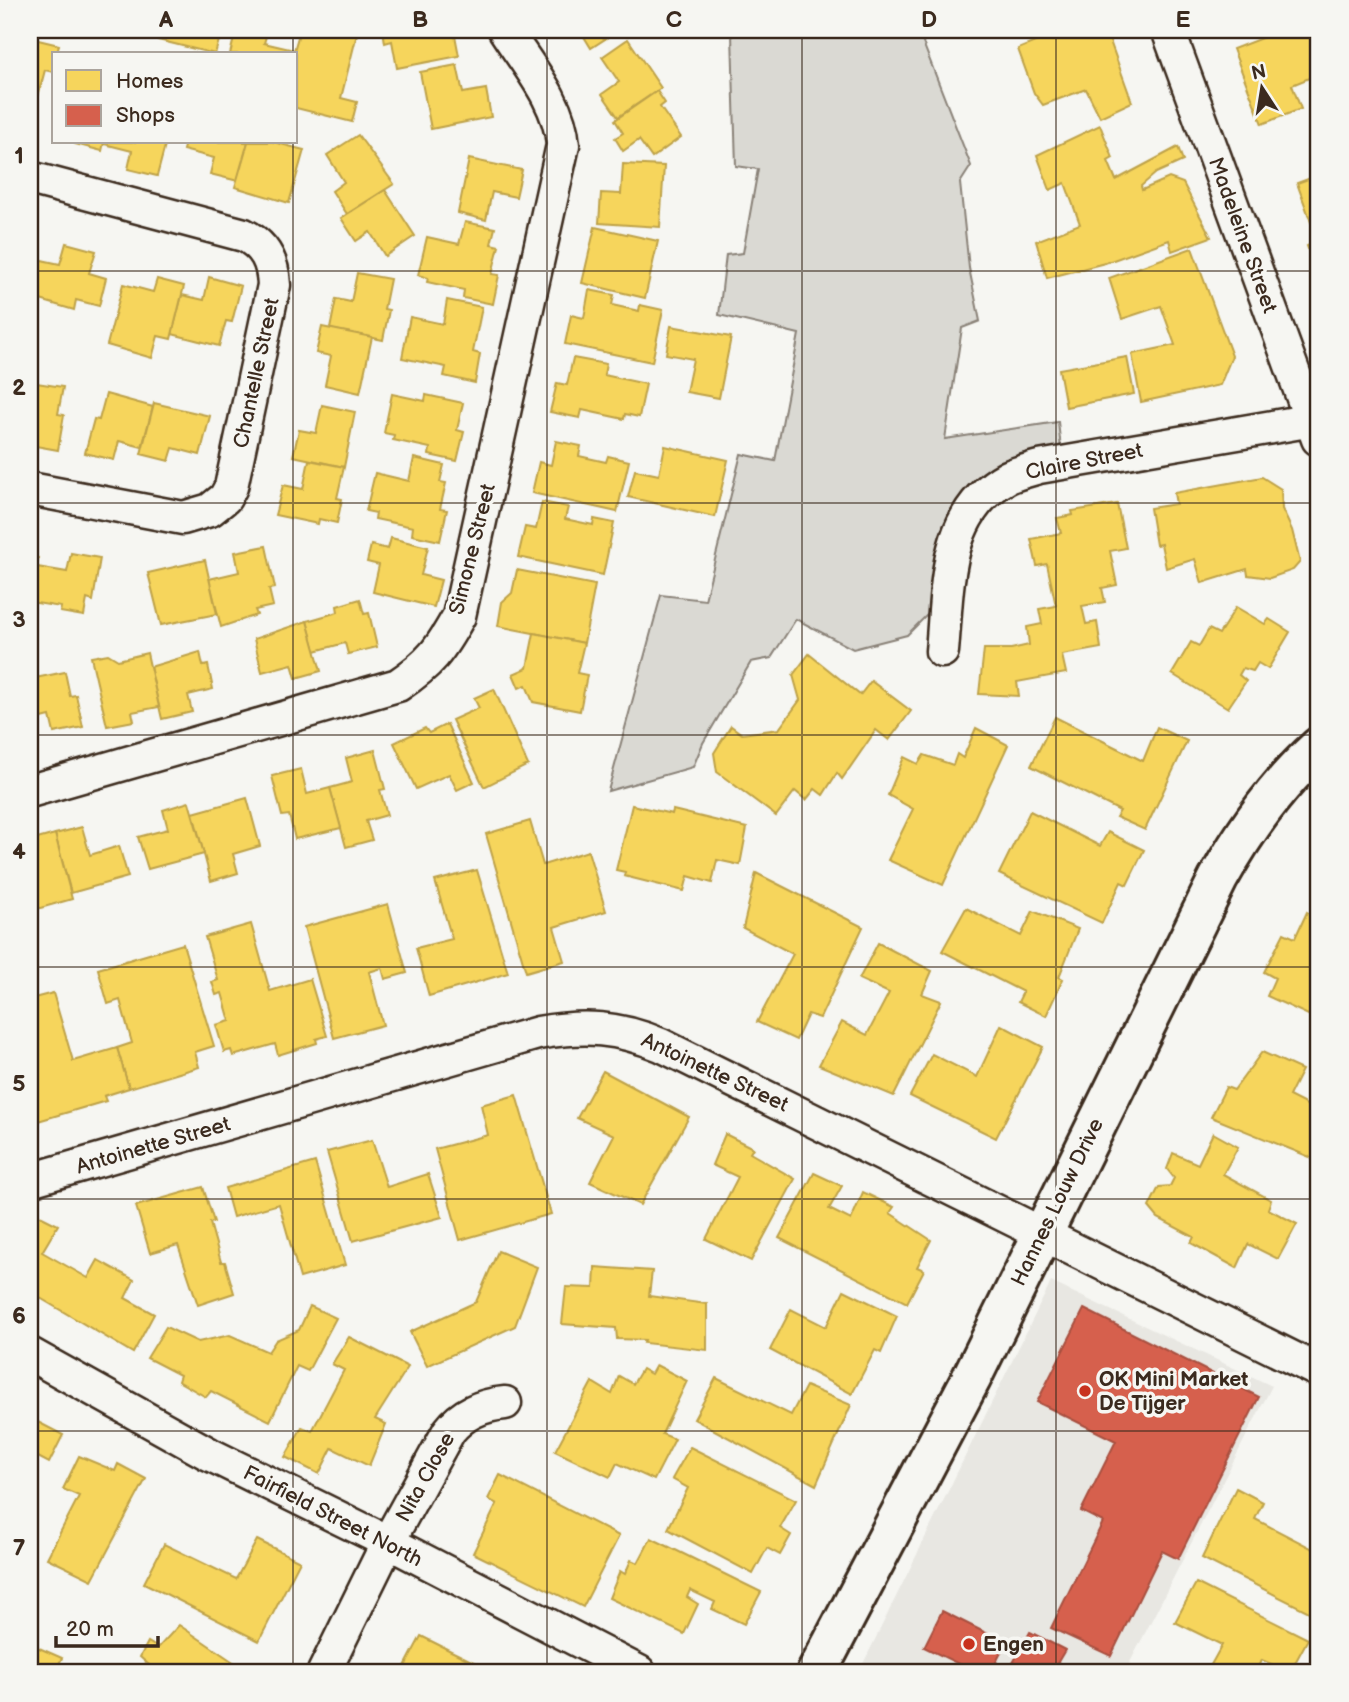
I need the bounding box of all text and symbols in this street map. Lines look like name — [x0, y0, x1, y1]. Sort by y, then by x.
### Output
text: A — [158, 6, 174, 34]
text: B — [412, 6, 428, 34]
text: C — [666, 6, 682, 34]
text: D — [921, 6, 937, 34]
text: E — [1176, 6, 1191, 34]
legend — [52, 52, 298, 144]
north arrow — [1226, 52, 1296, 122]
text: N — [1249, 60, 1268, 86]
text: Homes — [116, 69, 184, 94]
text: Shops — [116, 103, 175, 128]
text: 1 — [14, 142, 24, 170]
street label: Madeleine Street — [1203, 154, 1282, 317]
street label: Chantelle Street — [228, 295, 285, 451]
text: 2 — [12, 374, 26, 402]
street label: Claire Street — [1023, 438, 1145, 485]
street label: Simone Street — [444, 480, 501, 617]
text: 3 — [12, 606, 26, 634]
text: 4 — [12, 838, 26, 866]
street label: Antoinette Street — [637, 1027, 793, 1118]
text: 5 — [12, 1070, 26, 1098]
street label: Antoinette Street — [73, 1111, 234, 1179]
street label: Hannes Louw Drive — [1006, 1114, 1109, 1290]
text: 6 — [12, 1302, 26, 1330]
place label: OK Mini Market De Tijger — [1099, 1367, 1248, 1416]
marker: OK Mini Market De Tijger — [1077, 1383, 1093, 1399]
street label: Nita Close — [391, 1428, 460, 1526]
street label: Fairfield Street North — [239, 1460, 427, 1572]
text: 7 — [13, 1534, 26, 1562]
scale bar — [56, 1604, 158, 1648]
text: 20 m — [66, 1617, 114, 1642]
place label: Engen — [983, 1632, 1044, 1657]
marker: Engen — [961, 1636, 977, 1652]

